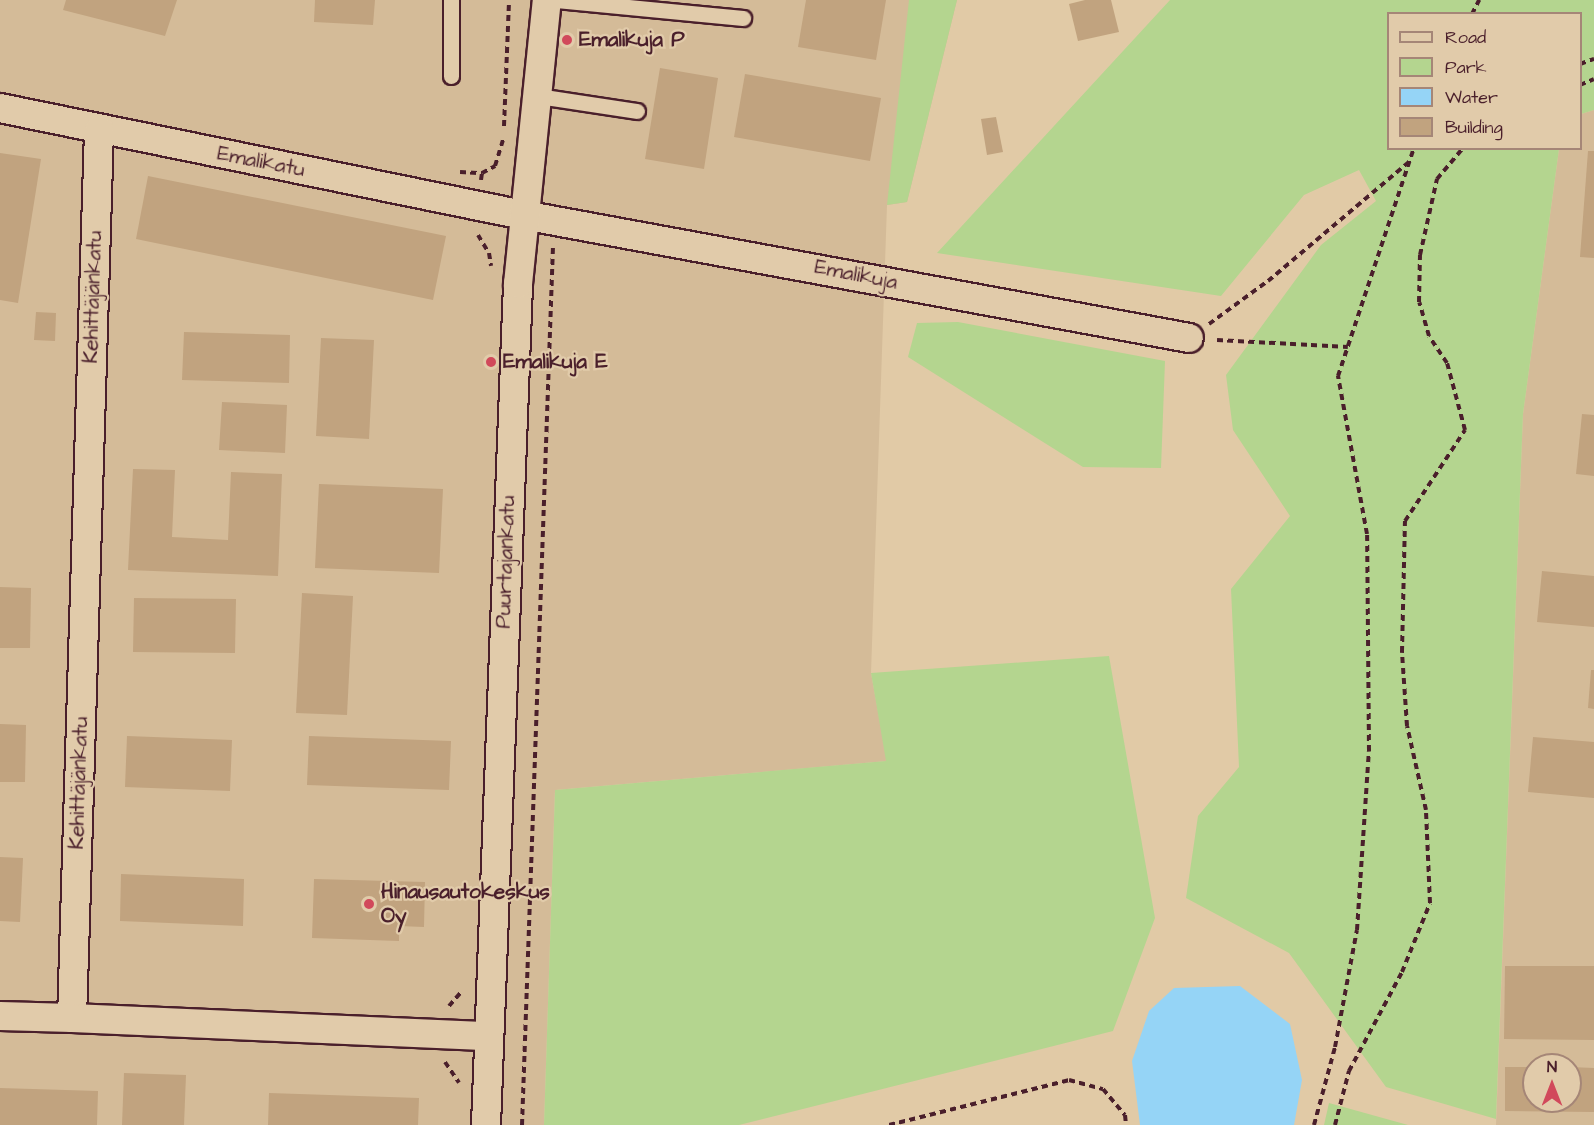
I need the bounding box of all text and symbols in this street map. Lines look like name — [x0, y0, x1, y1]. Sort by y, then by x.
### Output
legend — [1387, 12, 1582, 150]
text: Road — [1445, 25, 1486, 50]
place label: Emalikuja P — [579, 27, 685, 53]
marker: Emalikuja P — [560, 33, 574, 47]
text: Park — [1445, 55, 1487, 80]
text: Water — [1445, 85, 1498, 110]
text: Building — [1445, 115, 1503, 140]
street label: Emalikatu — [215, 141, 307, 183]
street label: Kehittäjänkatu — [78, 230, 108, 364]
street label: Emalikuja — [812, 255, 900, 295]
place label: Emalikuja E — [503, 349, 608, 375]
marker: Emalikuja E — [484, 355, 498, 369]
street label: Puurtajankatu — [491, 495, 521, 629]
street label: Kehittäjänkatu — [64, 716, 94, 850]
place label: Hinausautokeskus Oy — [381, 879, 550, 929]
marker: Hinausautokeskus Oy — [362, 897, 376, 911]
north arrow — [1522, 1053, 1582, 1113]
text: N — [1547, 1056, 1557, 1078]

